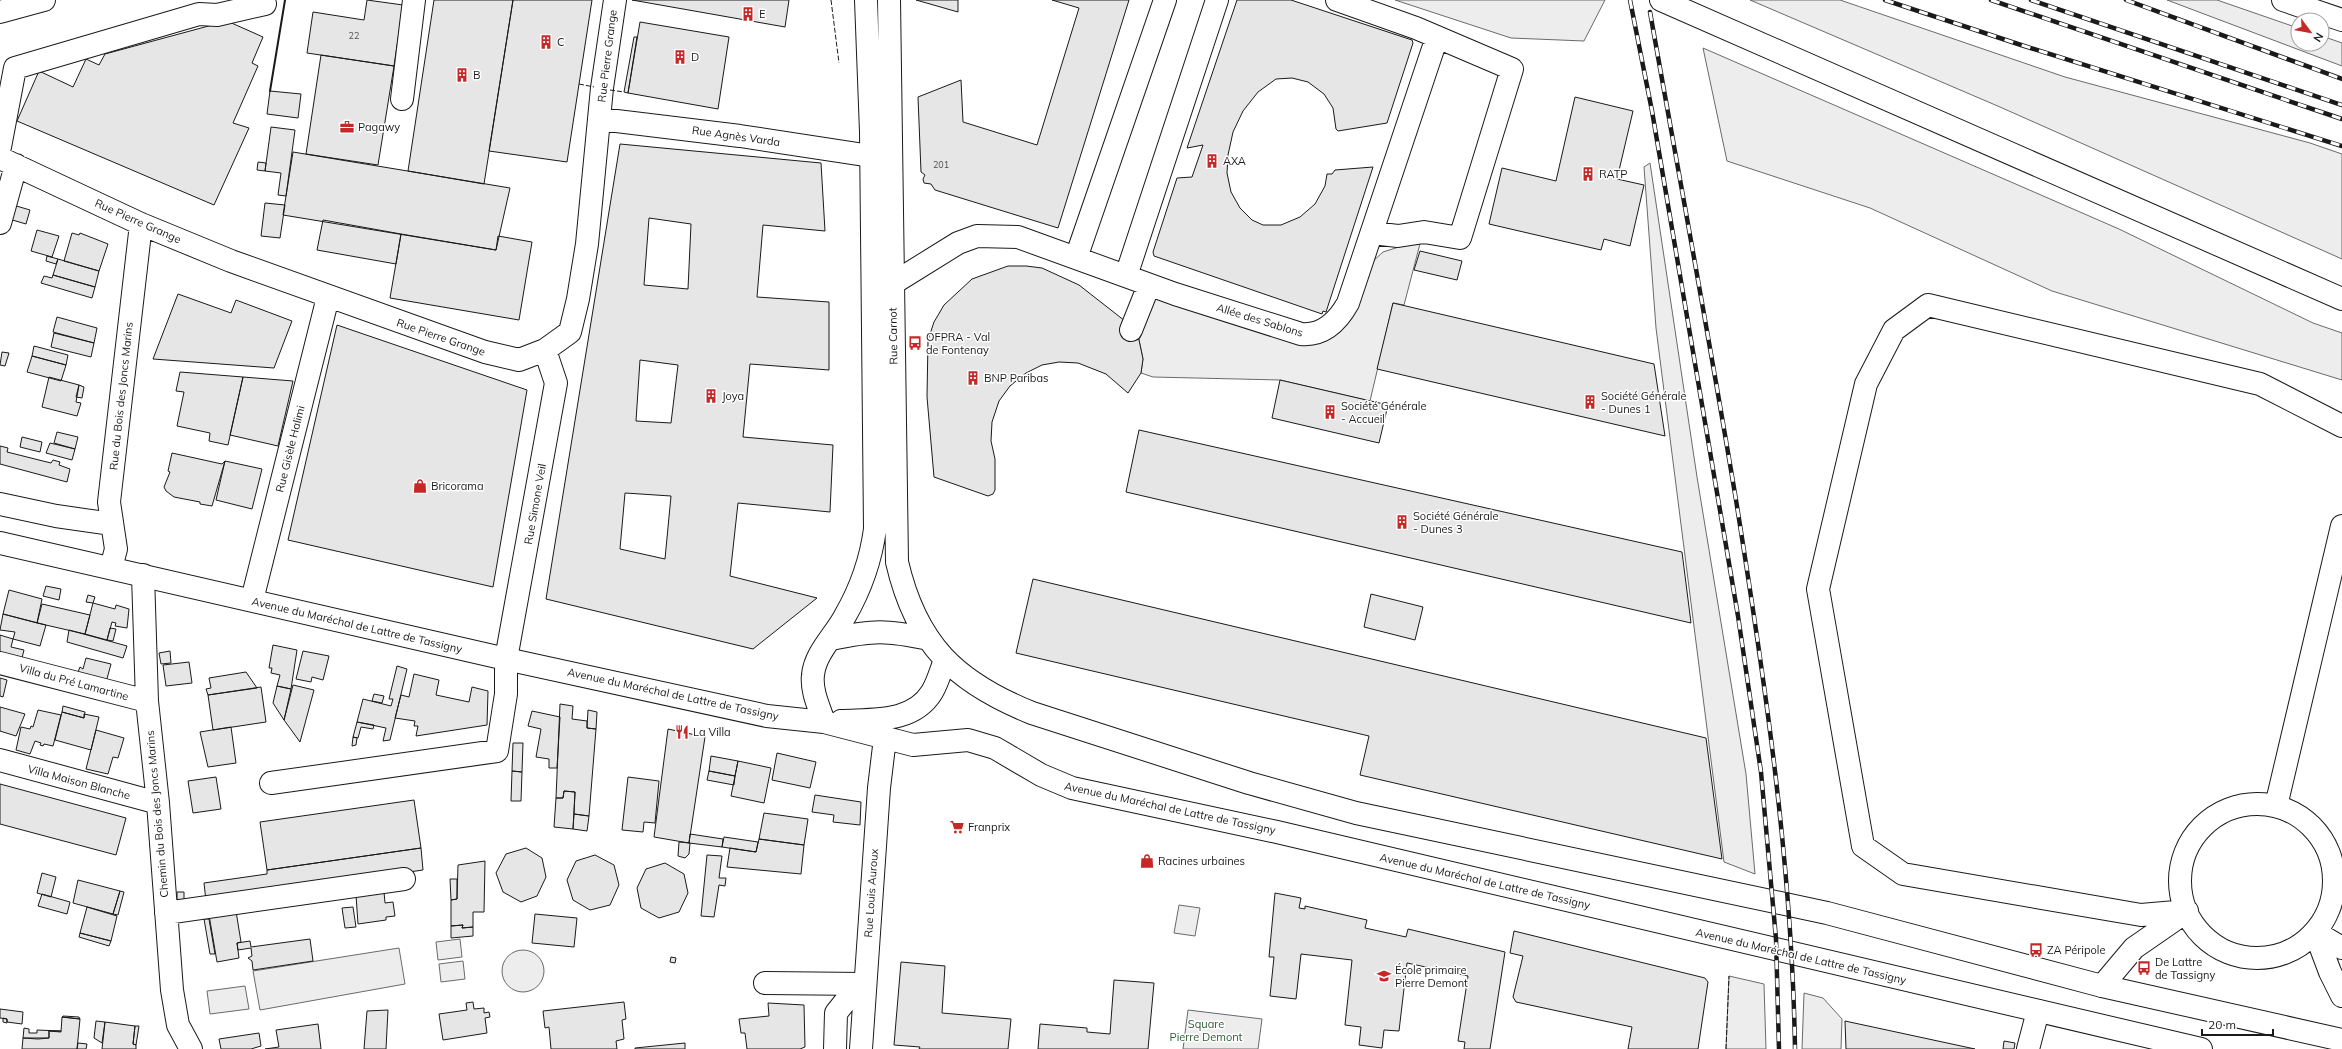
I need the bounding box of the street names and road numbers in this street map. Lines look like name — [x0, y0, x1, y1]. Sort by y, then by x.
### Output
street label: Rue Pierre Grange — [594, 9, 620, 103]
street label: Rue Agnès Varda — [691, 123, 781, 149]
street label: Rue Pierre Grange — [93, 196, 183, 246]
street label: Allée des Sablons — [1215, 300, 1305, 340]
street label: Rue Carnot — [885, 307, 900, 365]
street label: Rue Pierre Grange — [395, 315, 487, 359]
street label: Rue du Bois des Joncs Marins — [106, 321, 136, 471]
street label: Rue Gisèle Halimi — [272, 404, 308, 494]
street label: Rue Simone Veil — [521, 463, 549, 545]
street label: Avenue du Maréchal de Lattre de Tassigny — [250, 594, 464, 656]
street label: Villa du Pré Lamartine — [18, 661, 130, 703]
street label: Avenue du Maréchal de Lattre de Tassigny — [566, 665, 780, 723]
street label: Chemin du Bois des Joncs Marins — [143, 730, 171, 898]
street label: Villa Maison Blanche — [26, 762, 132, 802]
street label: Avenue du Maréchal de Lattre de Tassigny — [1063, 779, 1277, 837]
street label: Rue Louis Auroux — [861, 848, 881, 938]
street label: Avenue du Maréchal de Lattre de Tassigny — [1378, 850, 1592, 912]
street label: Avenue du Maréchal de Lattre de Tassigny — [1694, 925, 1908, 987]

